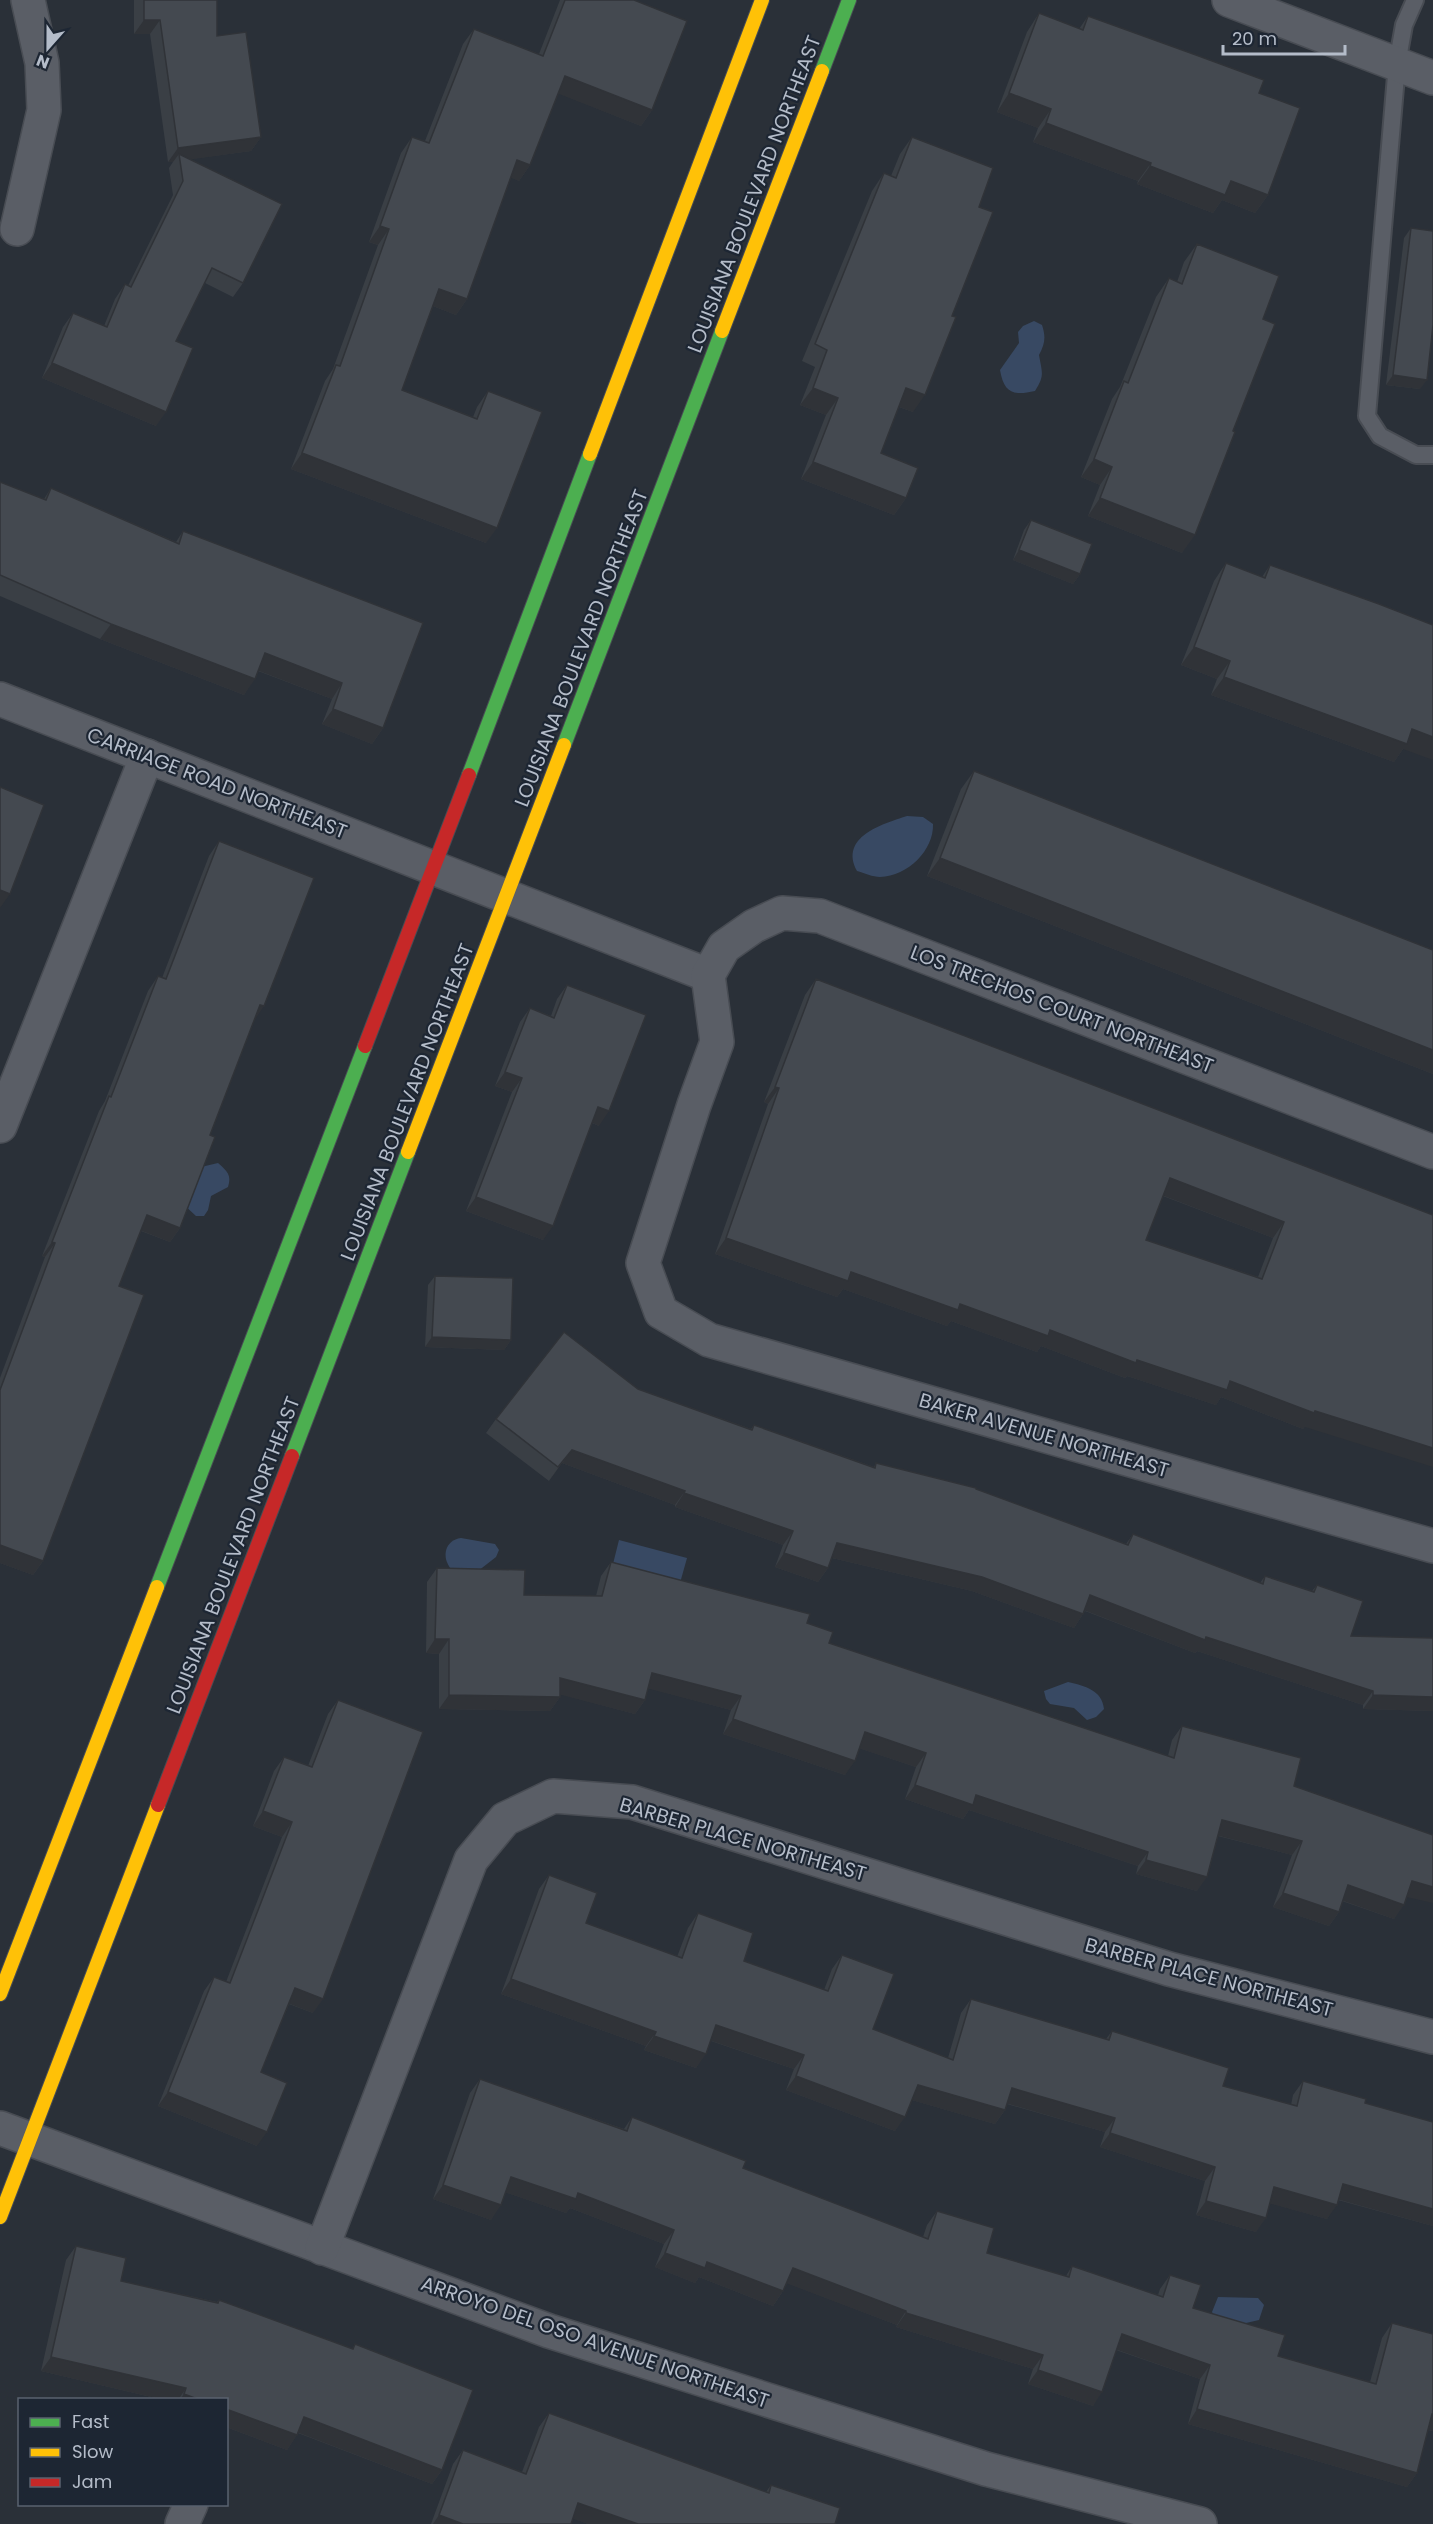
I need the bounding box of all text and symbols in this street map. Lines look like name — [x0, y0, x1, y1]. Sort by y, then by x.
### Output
north arrow — [18, 18, 78, 78]
scale bar — [1223, 18, 1344, 56]
text: 20 m — [1232, 26, 1277, 51]
street label: LOUISIANA BOULEVARD NORTHEAST — [680, 31, 828, 357]
text: N — [33, 49, 53, 74]
street label: LOUISIANA BOULEVARD NORTHEAST — [507, 485, 655, 811]
street label: CARRIAGE ROAD NORTHEAST — [83, 720, 351, 846]
street label: LOS TRECHOS COURT NORTHEAST — [906, 938, 1218, 1080]
street label: LOUISIANA BOULEVARD NORTHEAST — [333, 939, 481, 1265]
street label: BAKER AVENUE NORTHEAST — [916, 1386, 1172, 1484]
street label: LOUISIANA BOULEVARD NORTHEAST — [159, 1392, 307, 1718]
street label: BARBER PLACE NORTHEAST — [616, 1790, 870, 1888]
street label: BARBER PLACE NORTHEAST — [1082, 1930, 1336, 2024]
street label: ARROYO DEL OSO AVENUE NORTHEAST — [417, 2269, 773, 2415]
legend — [18, 2398, 228, 2506]
text: Fast — [72, 2409, 109, 2434]
text: Slow — [72, 2439, 114, 2464]
text: Jam — [72, 2469, 112, 2494]

